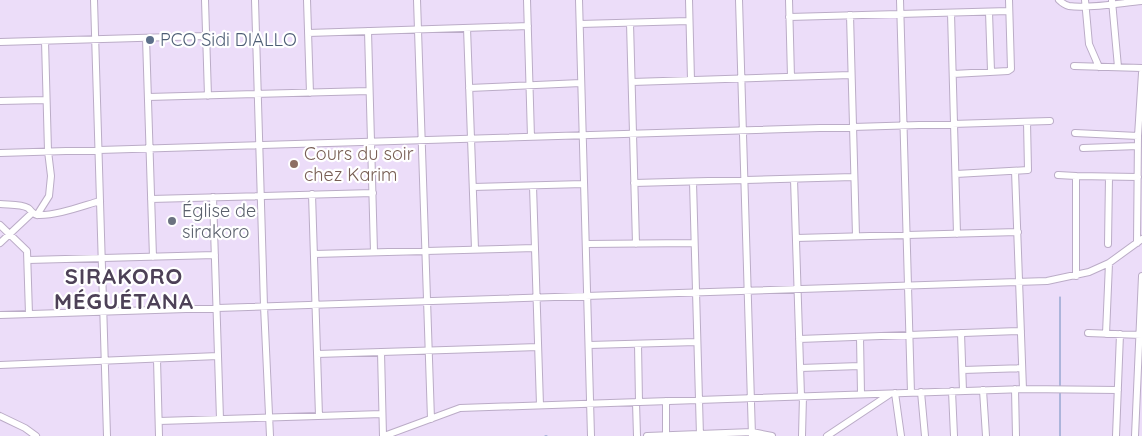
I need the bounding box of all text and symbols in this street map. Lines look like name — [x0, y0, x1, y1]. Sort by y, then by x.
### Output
place label: PCO Sidi DIALLO — [160, 28, 297, 51]
marker: PCO Sidi DIALLO — [144, 34, 156, 46]
place label: Cours du soir chez Karim — [304, 142, 414, 186]
marker: Cours du soir chez Karim — [288, 158, 300, 170]
place label: Église de sirakoro — [182, 199, 256, 243]
marker: Église de sirakoro — [166, 215, 178, 227]
district label: SIRAKORO MÉGUÉTANA — [54, 262, 194, 315]

